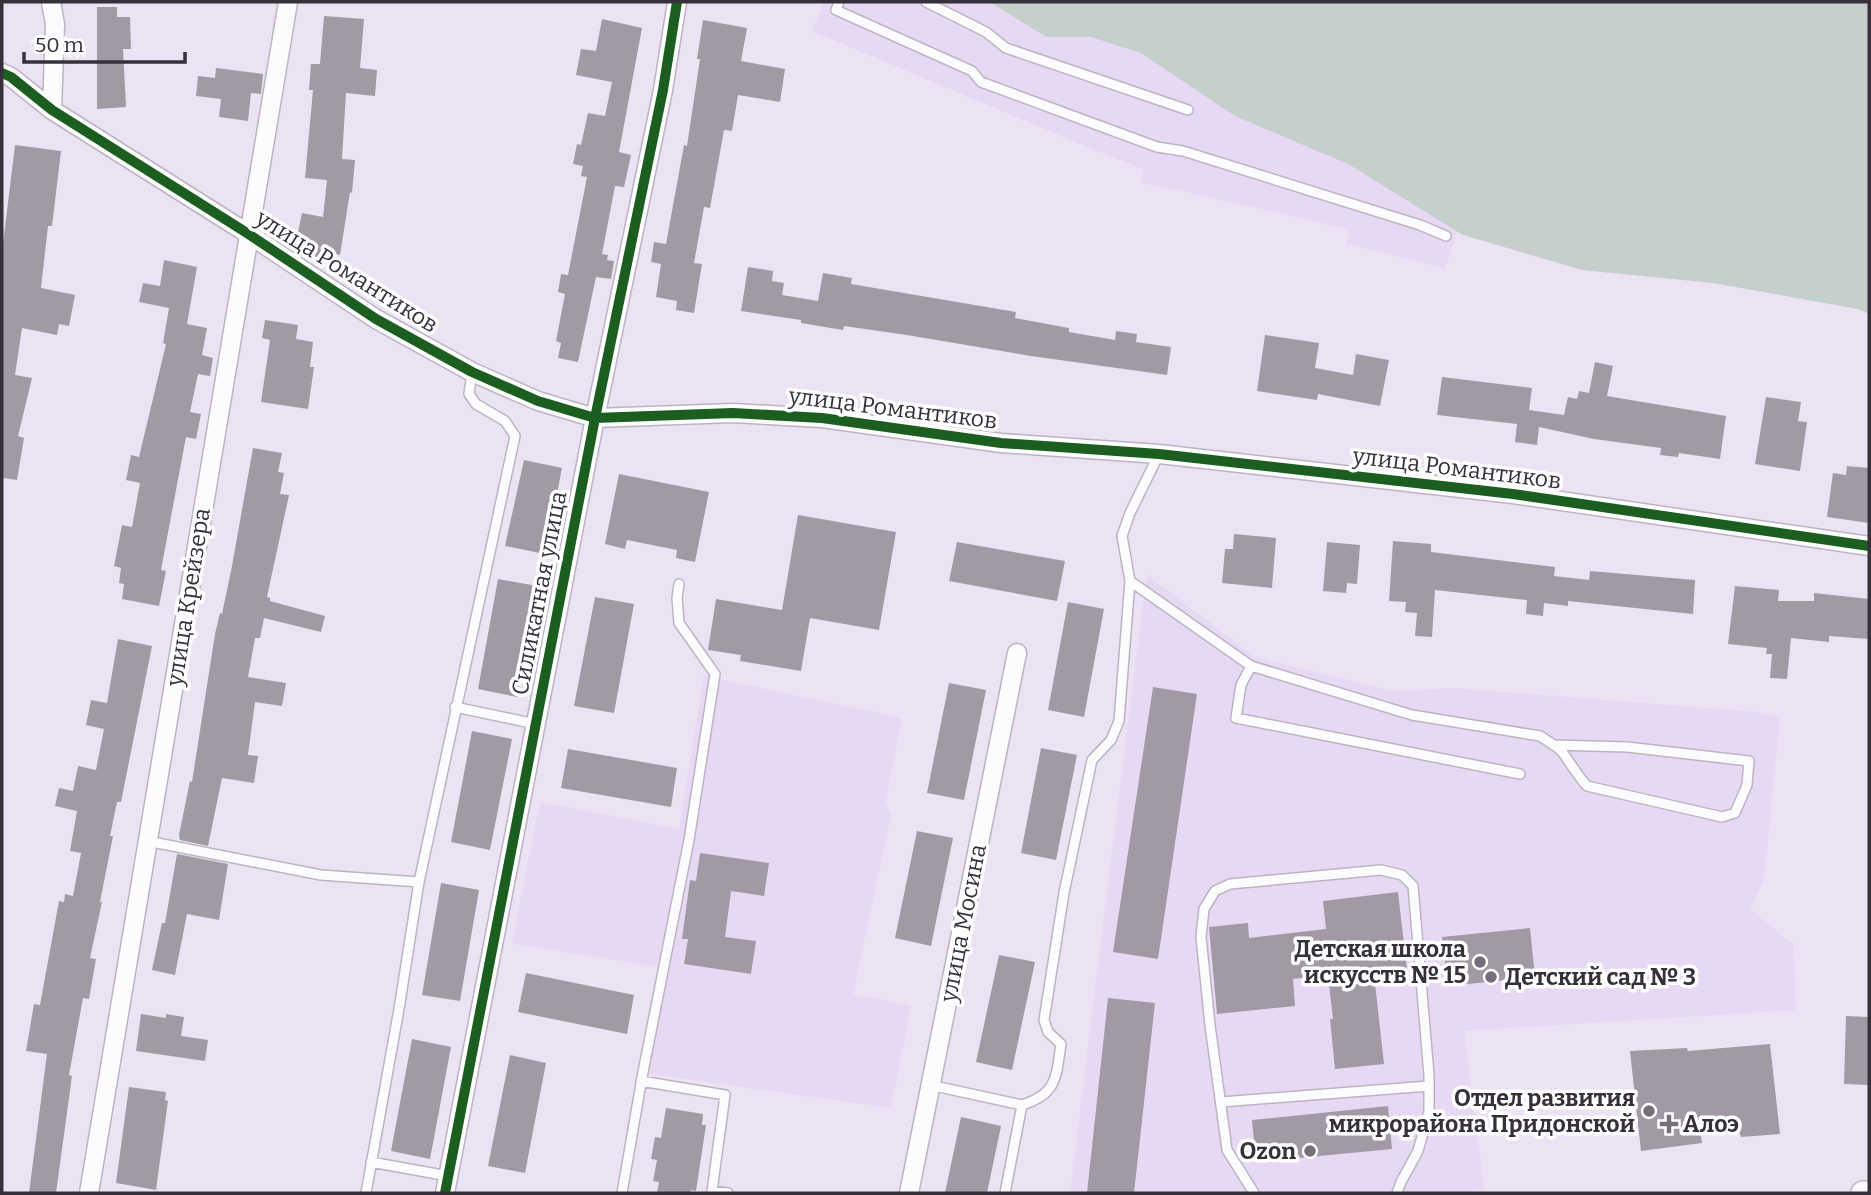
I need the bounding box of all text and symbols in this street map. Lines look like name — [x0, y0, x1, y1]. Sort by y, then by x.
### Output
scale bar — [24, 21, 186, 65]
text: 50 m — [35, 32, 84, 58]
street label: улица Романтиков — [250, 203, 443, 338]
street label: улица Романтиков — [786, 381, 999, 435]
street label: улица Романтиков — [1350, 441, 1563, 495]
street label: Силикатная улица — [505, 488, 573, 697]
street label: улица Крейзера — [160, 506, 216, 689]
street label: улица Мосина — [934, 841, 992, 1005]
place label: Детская школа искусств № 15 — [1295, 935, 1466, 989]
marker: Детская школа искусств № 15 — [1472, 954, 1488, 970]
place label: Детский сад № 3 — [1505, 963, 1696, 991]
marker: Детский сад № 3 — [1483, 969, 1499, 985]
place label: Отдел развития микрорайона Придонской — [1329, 1084, 1635, 1138]
marker: Отдел развития микрорайона Придонской — [1641, 1103, 1657, 1119]
place label: Алоэ — [1683, 1110, 1739, 1138]
marker: Алоэ — [1661, 1116, 1677, 1132]
place label: Ozon — [1239, 1137, 1296, 1165]
marker: Ozon — [1302, 1143, 1318, 1159]

